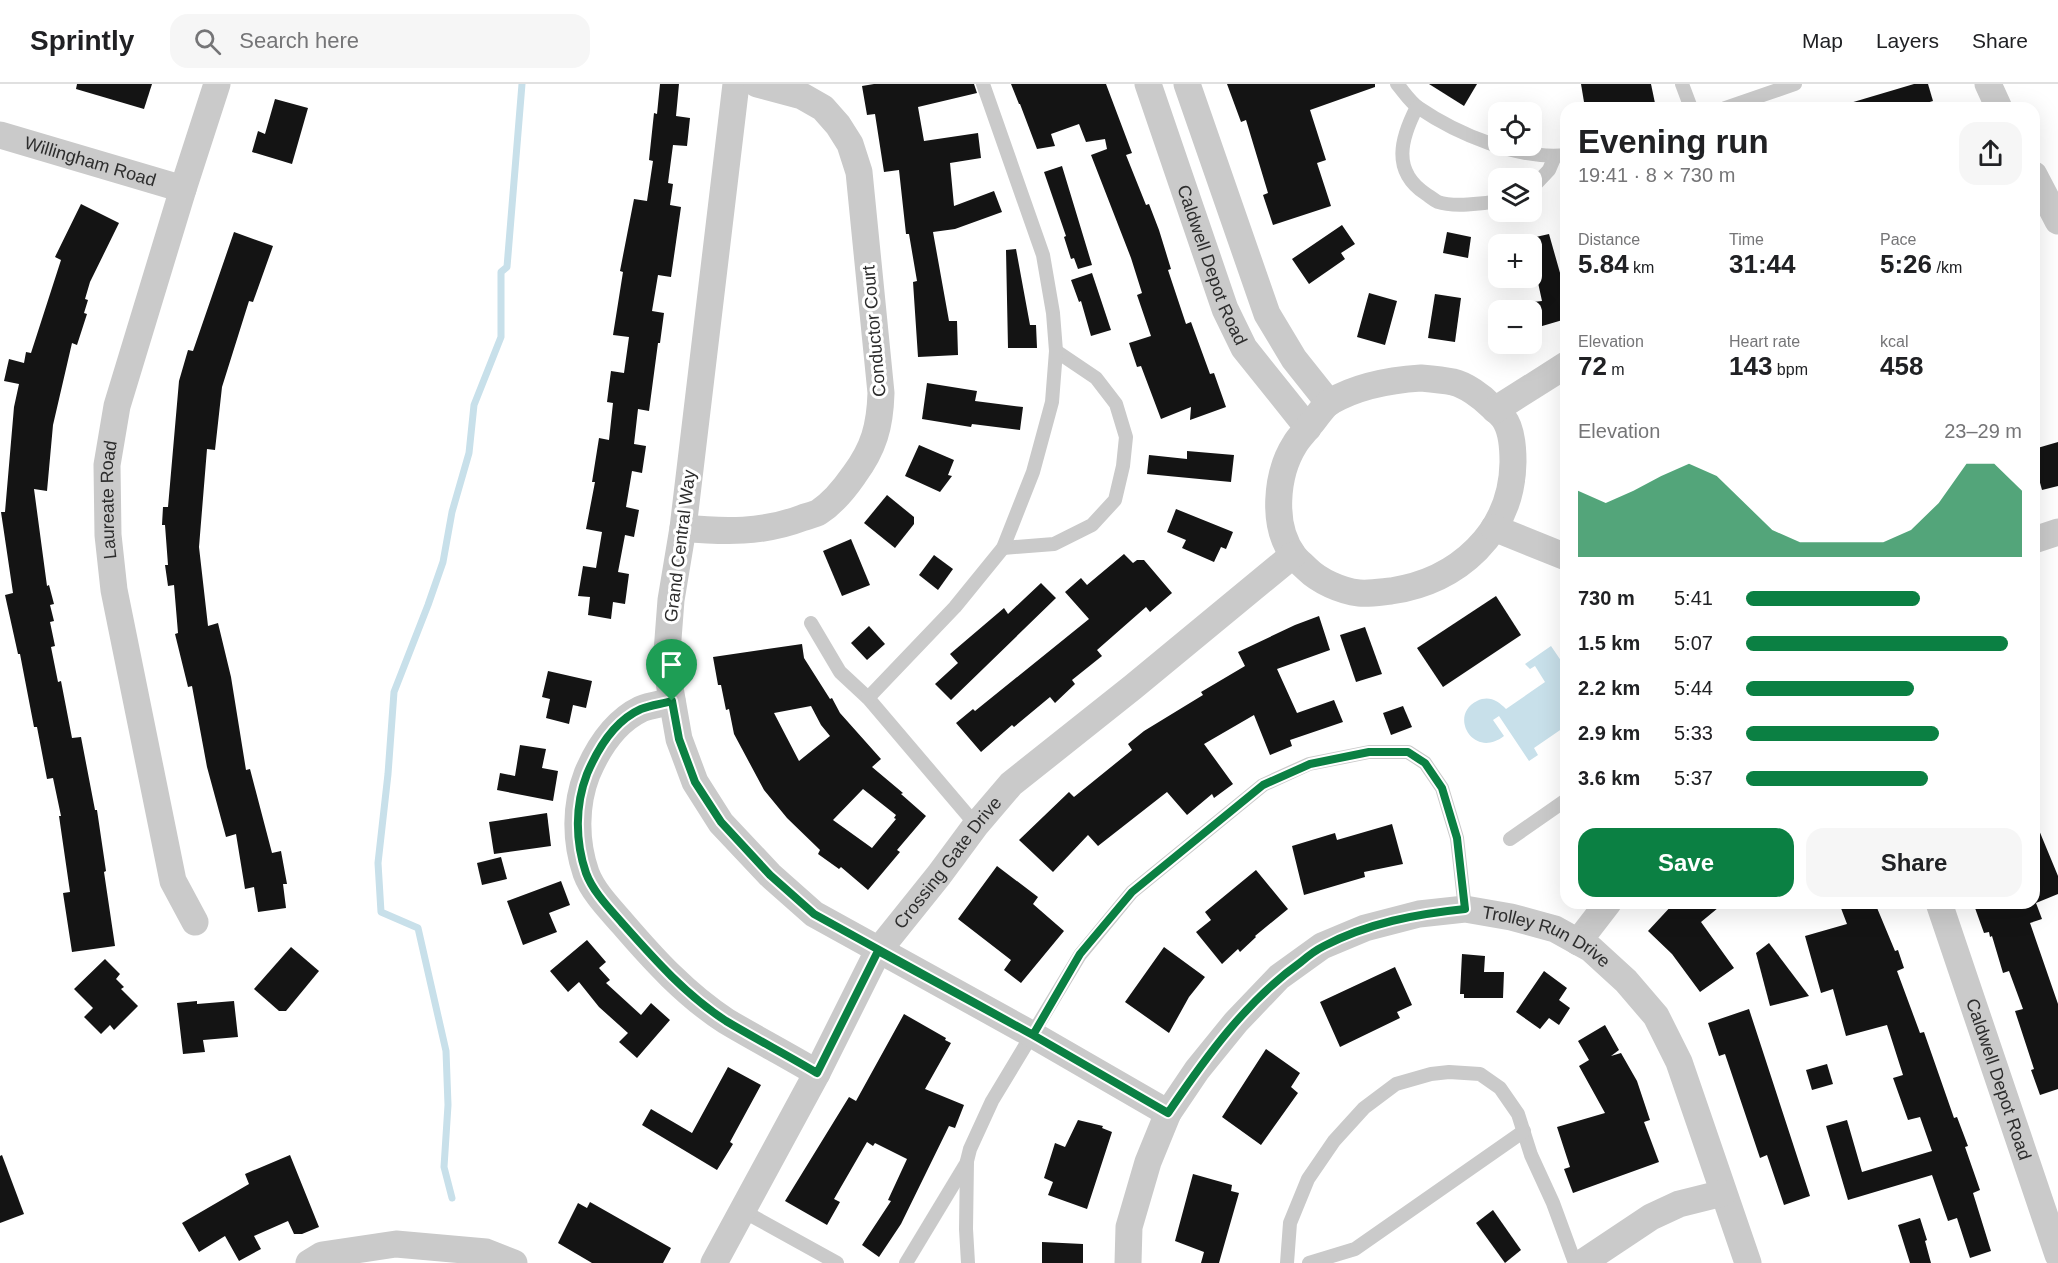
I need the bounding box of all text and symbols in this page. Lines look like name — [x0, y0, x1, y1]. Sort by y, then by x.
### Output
search box — [170, 14, 590, 68]
text: Sprintly — [30, 25, 134, 56]
icon: search — [191, 25, 224, 58]
text: Search here — [239, 28, 359, 53]
text: Map — [1802, 29, 1843, 52]
text: Layers — [1876, 29, 1939, 52]
text: Share — [1972, 29, 2028, 52]
map controls — [1488, 102, 1542, 354]
button: locate — [1488, 102, 1542, 156]
button: share — [1959, 122, 2022, 185]
text: Evening run — [1578, 123, 1769, 160]
street label: Willingham Road — [22, 133, 158, 190]
text: 19:41 · 8 × 730 m — [1578, 164, 1735, 186]
button: layers — [1488, 168, 1542, 222]
street label: Caldwell Depot Road — [1173, 182, 1251, 348]
text: Distance — [1578, 231, 1640, 248]
text: Time — [1729, 231, 1764, 248]
text: Pace — [1880, 231, 1916, 248]
button: + — [1488, 234, 1542, 288]
text: 5.84 — [1578, 249, 1629, 279]
text: 31:44 — [1729, 249, 1796, 279]
text: 5:26 — [1880, 249, 1932, 279]
text: km — [1629, 259, 1654, 276]
text: /km — [1932, 259, 1962, 276]
street label: Conductor Court — [858, 264, 890, 398]
button: − — [1488, 300, 1542, 354]
text: Elevation — [1578, 333, 1644, 350]
text: Heart rate — [1729, 333, 1800, 350]
text: kcal — [1880, 333, 1908, 350]
text: 72 — [1578, 351, 1607, 381]
text: 143 — [1729, 351, 1772, 381]
text: 458 — [1880, 351, 1923, 381]
text: m — [1607, 361, 1625, 378]
text: bpm — [1772, 361, 1808, 378]
text: Elevation — [1578, 420, 1660, 442]
text: 23–29 m — [1944, 420, 2022, 442]
street label: Laureate Road — [97, 439, 121, 560]
street label: Grand Central Way — [661, 469, 699, 623]
text: 730 m — [1578, 587, 1635, 609]
text: 5:41 — [1674, 587, 1713, 609]
text: 1.5 km — [1578, 632, 1640, 654]
text: 5:07 — [1674, 632, 1713, 654]
pin — [646, 639, 697, 701]
icon: arrive — [655, 648, 688, 681]
text: 2.2 km — [1578, 677, 1640, 699]
text: 5:44 — [1674, 677, 1713, 699]
text: 2.9 km — [1578, 722, 1640, 744]
text: 5:33 — [1674, 722, 1713, 744]
text: 3.6 km — [1578, 767, 1640, 789]
text: 5:37 — [1674, 767, 1713, 789]
street label: Crossing Gate Drive — [890, 793, 1006, 933]
button: Save — [1578, 828, 1794, 897]
button: Share — [1806, 828, 2022, 897]
street label: Trolley Run Drive — [1481, 902, 1614, 972]
street label: Caldwell Depot Road — [1962, 996, 2035, 1163]

